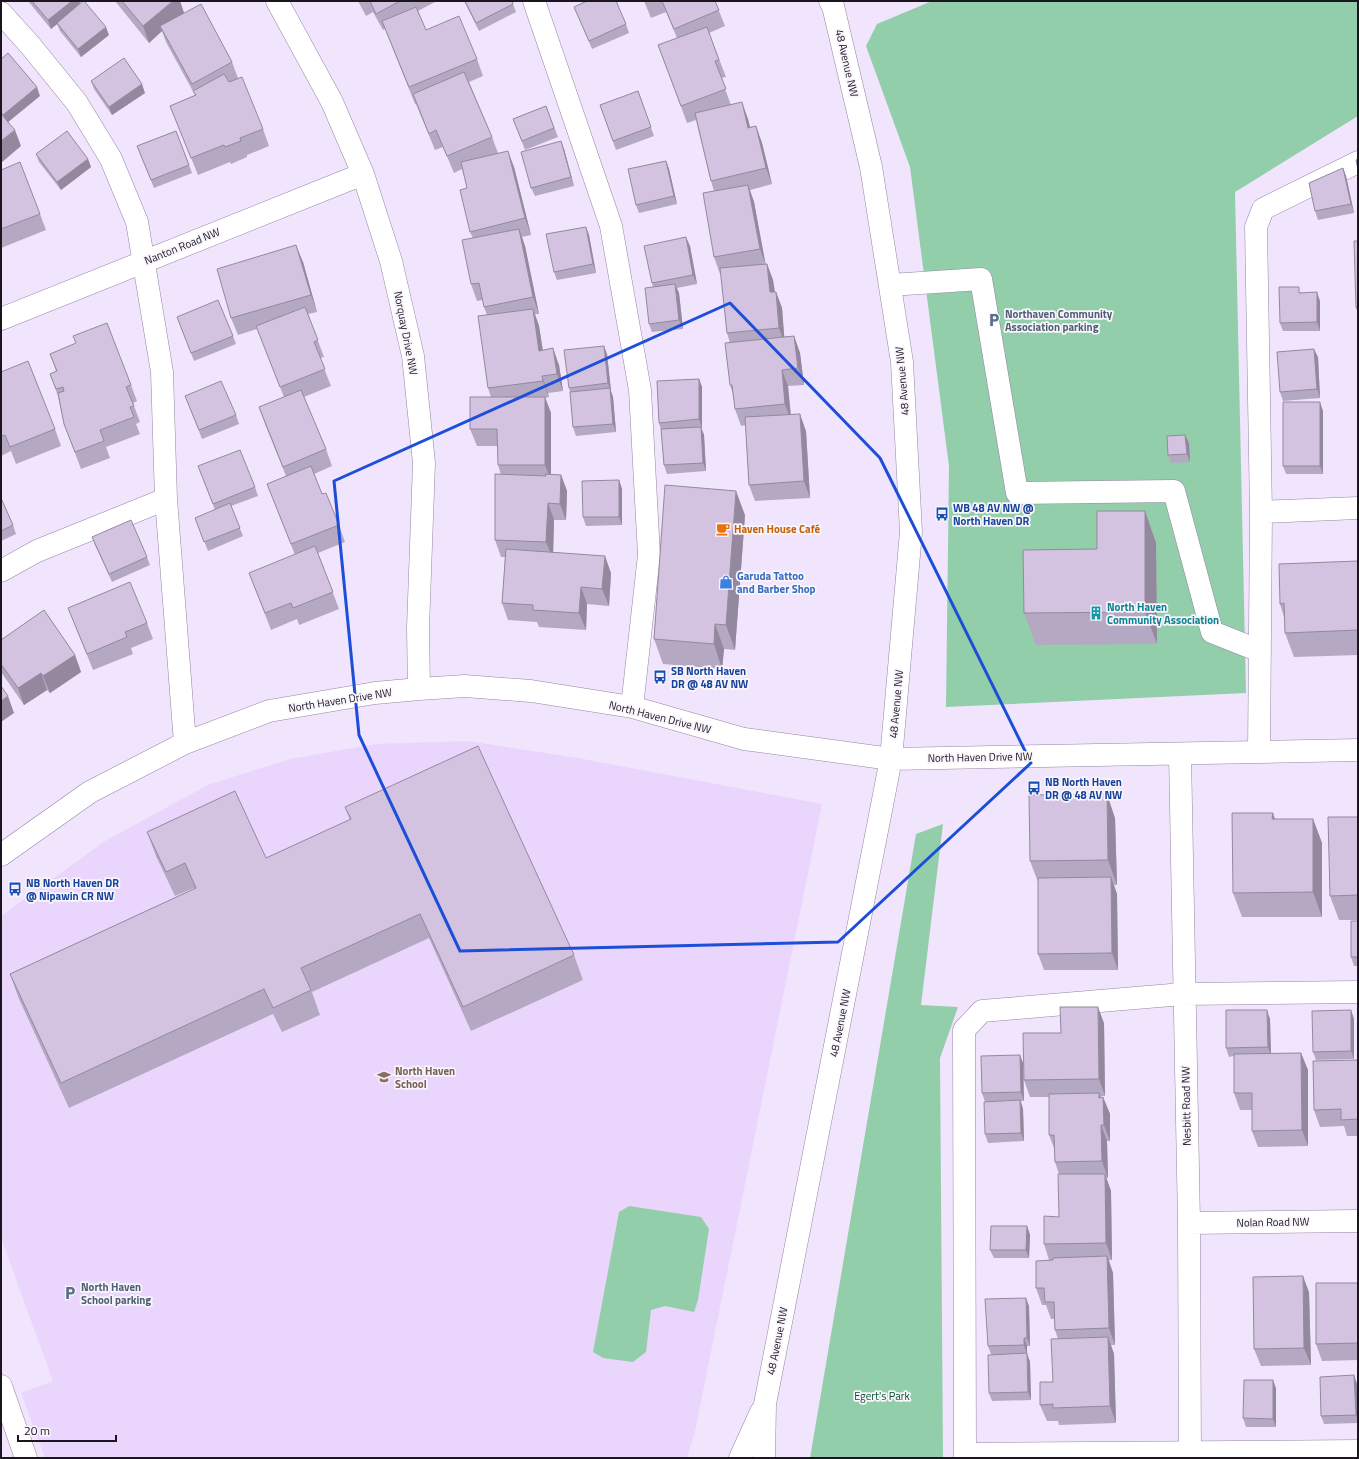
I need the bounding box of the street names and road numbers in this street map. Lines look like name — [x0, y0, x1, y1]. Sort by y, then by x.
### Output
street label: 48 Avenue NW — [831, 28, 863, 99]
street label: Nanton Road NW — [142, 223, 222, 268]
street label: Norquay Drive NW — [390, 290, 422, 377]
street label: 48 Avenue NW — [891, 346, 913, 416]
street label: 48 Avenue NW — [885, 669, 907, 739]
street label: North Haven Drive NW — [287, 684, 393, 716]
street label: North Haven Drive NW — [607, 697, 713, 737]
street label: North Haven Drive NW — [927, 748, 1033, 766]
street label: 48 Avenue NW — [826, 987, 854, 1058]
street label: Nesbitt Road NW — [1177, 1066, 1195, 1146]
street label: Nolan Road NW — [1236, 1213, 1310, 1231]
street label: 48 Avenue NW — [763, 1305, 791, 1376]

